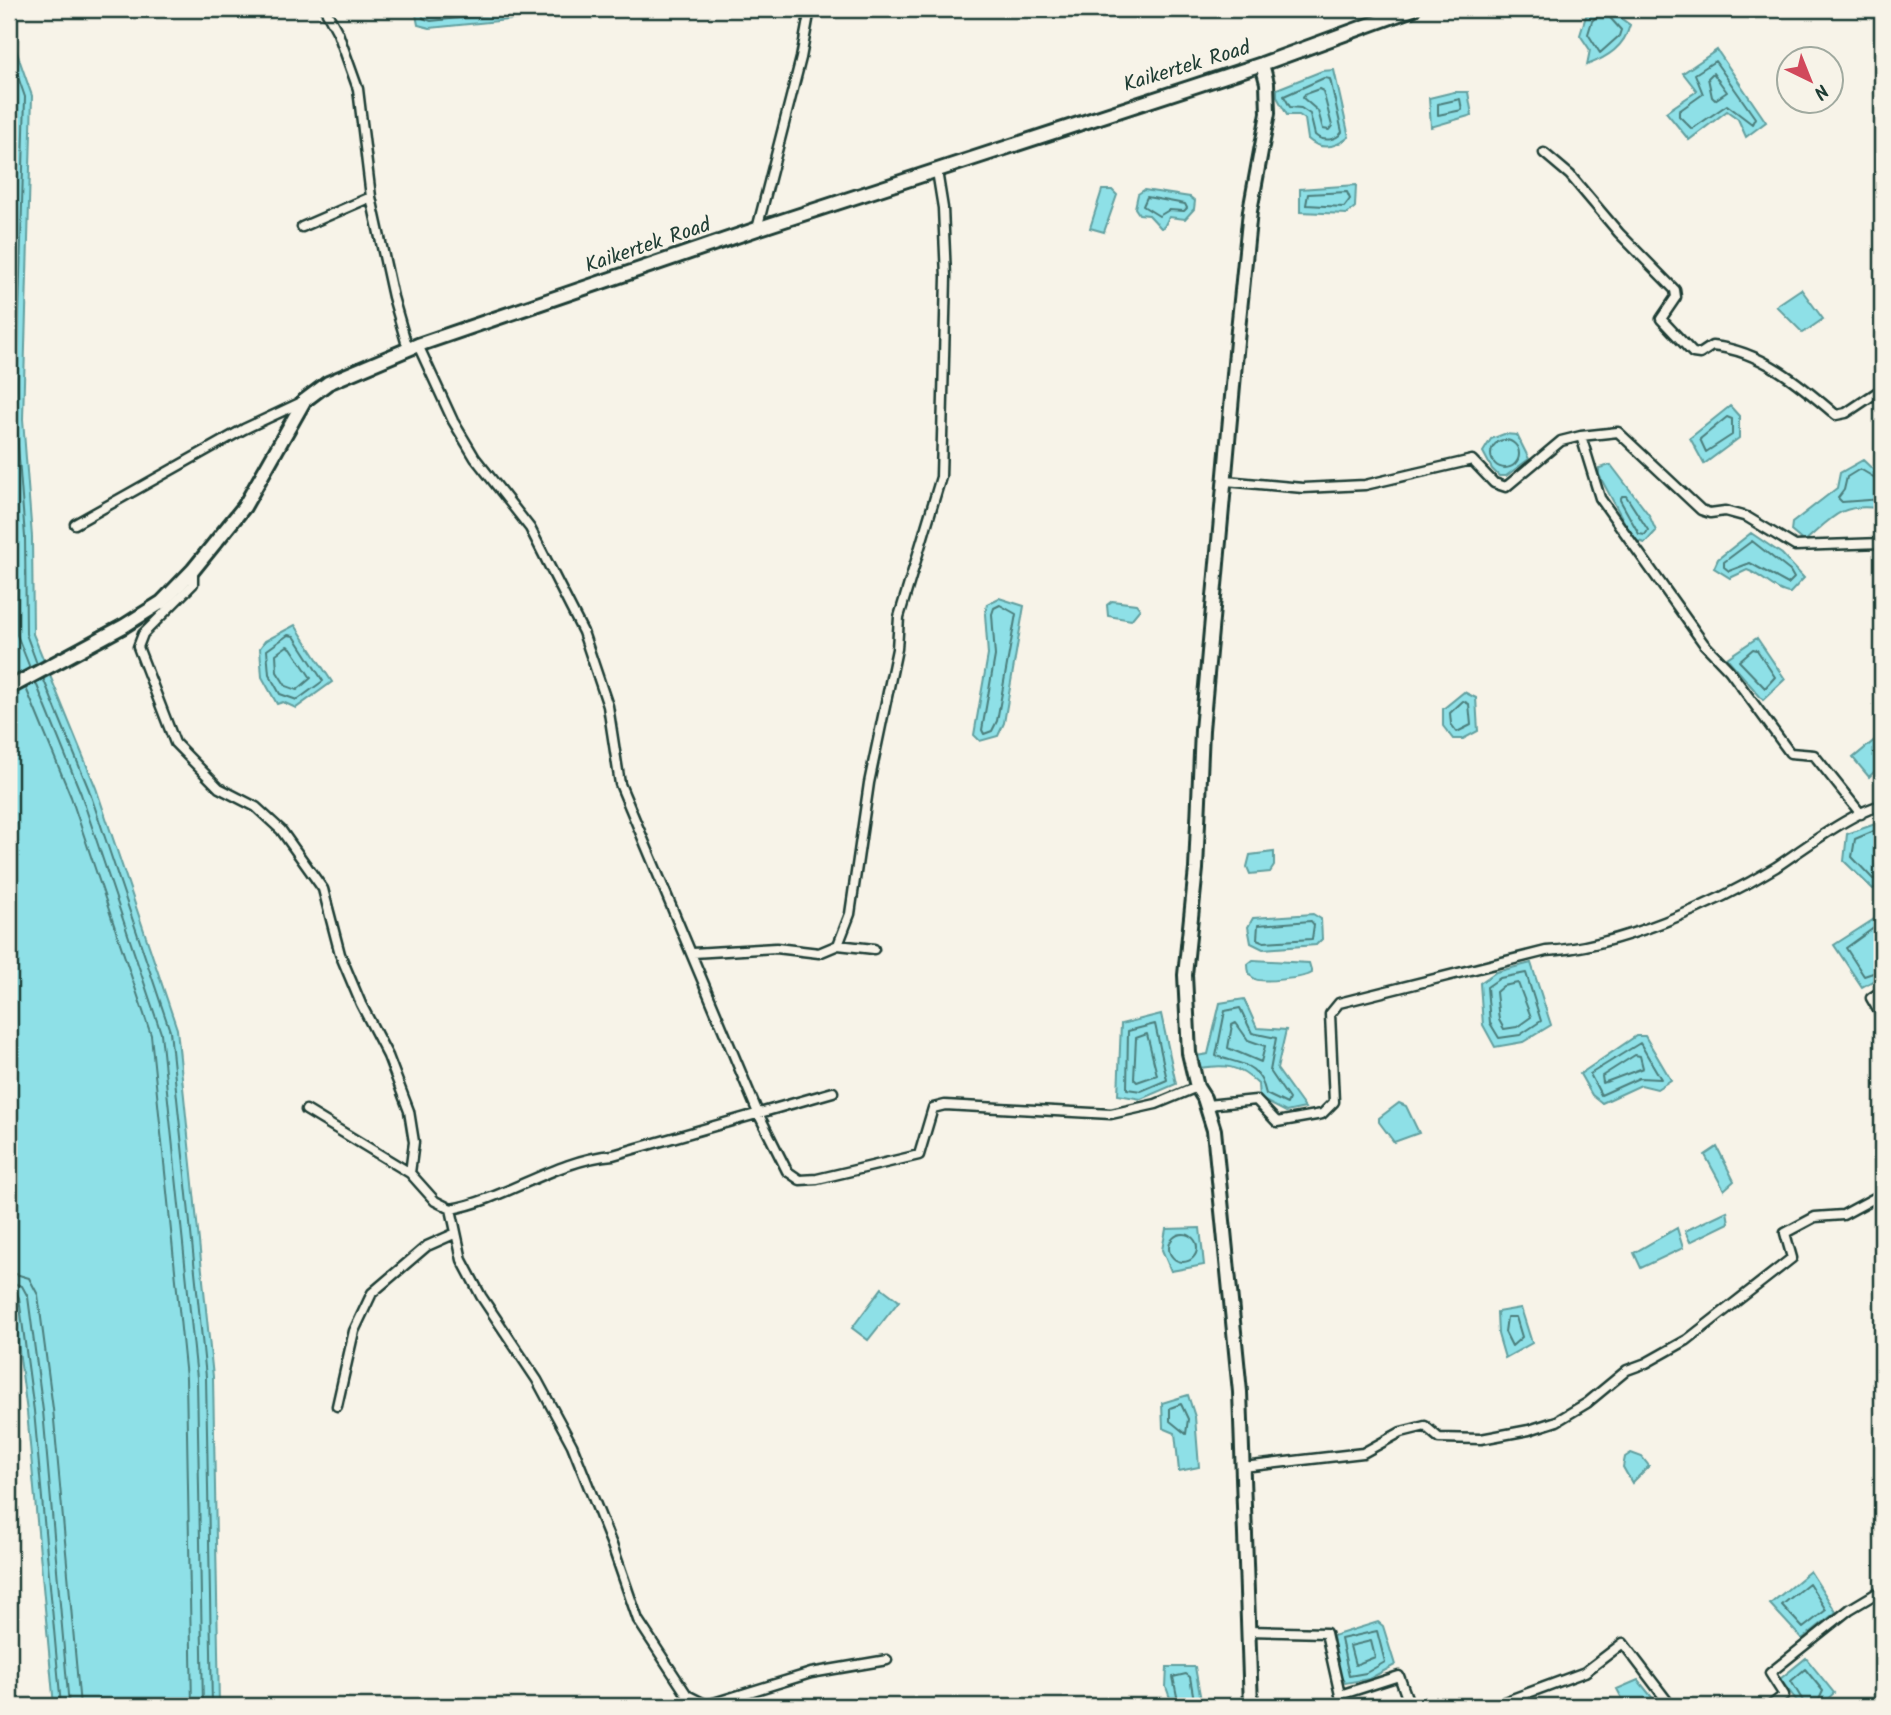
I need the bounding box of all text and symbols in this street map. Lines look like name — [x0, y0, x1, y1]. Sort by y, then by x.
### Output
street label: Kaikertek Road — [1119, 32, 1255, 102]
north arrow — [1776, 46, 1846, 116]
text: N — [1806, 76, 1835, 106]
street label: Kaikertek Road — [580, 209, 716, 283]

